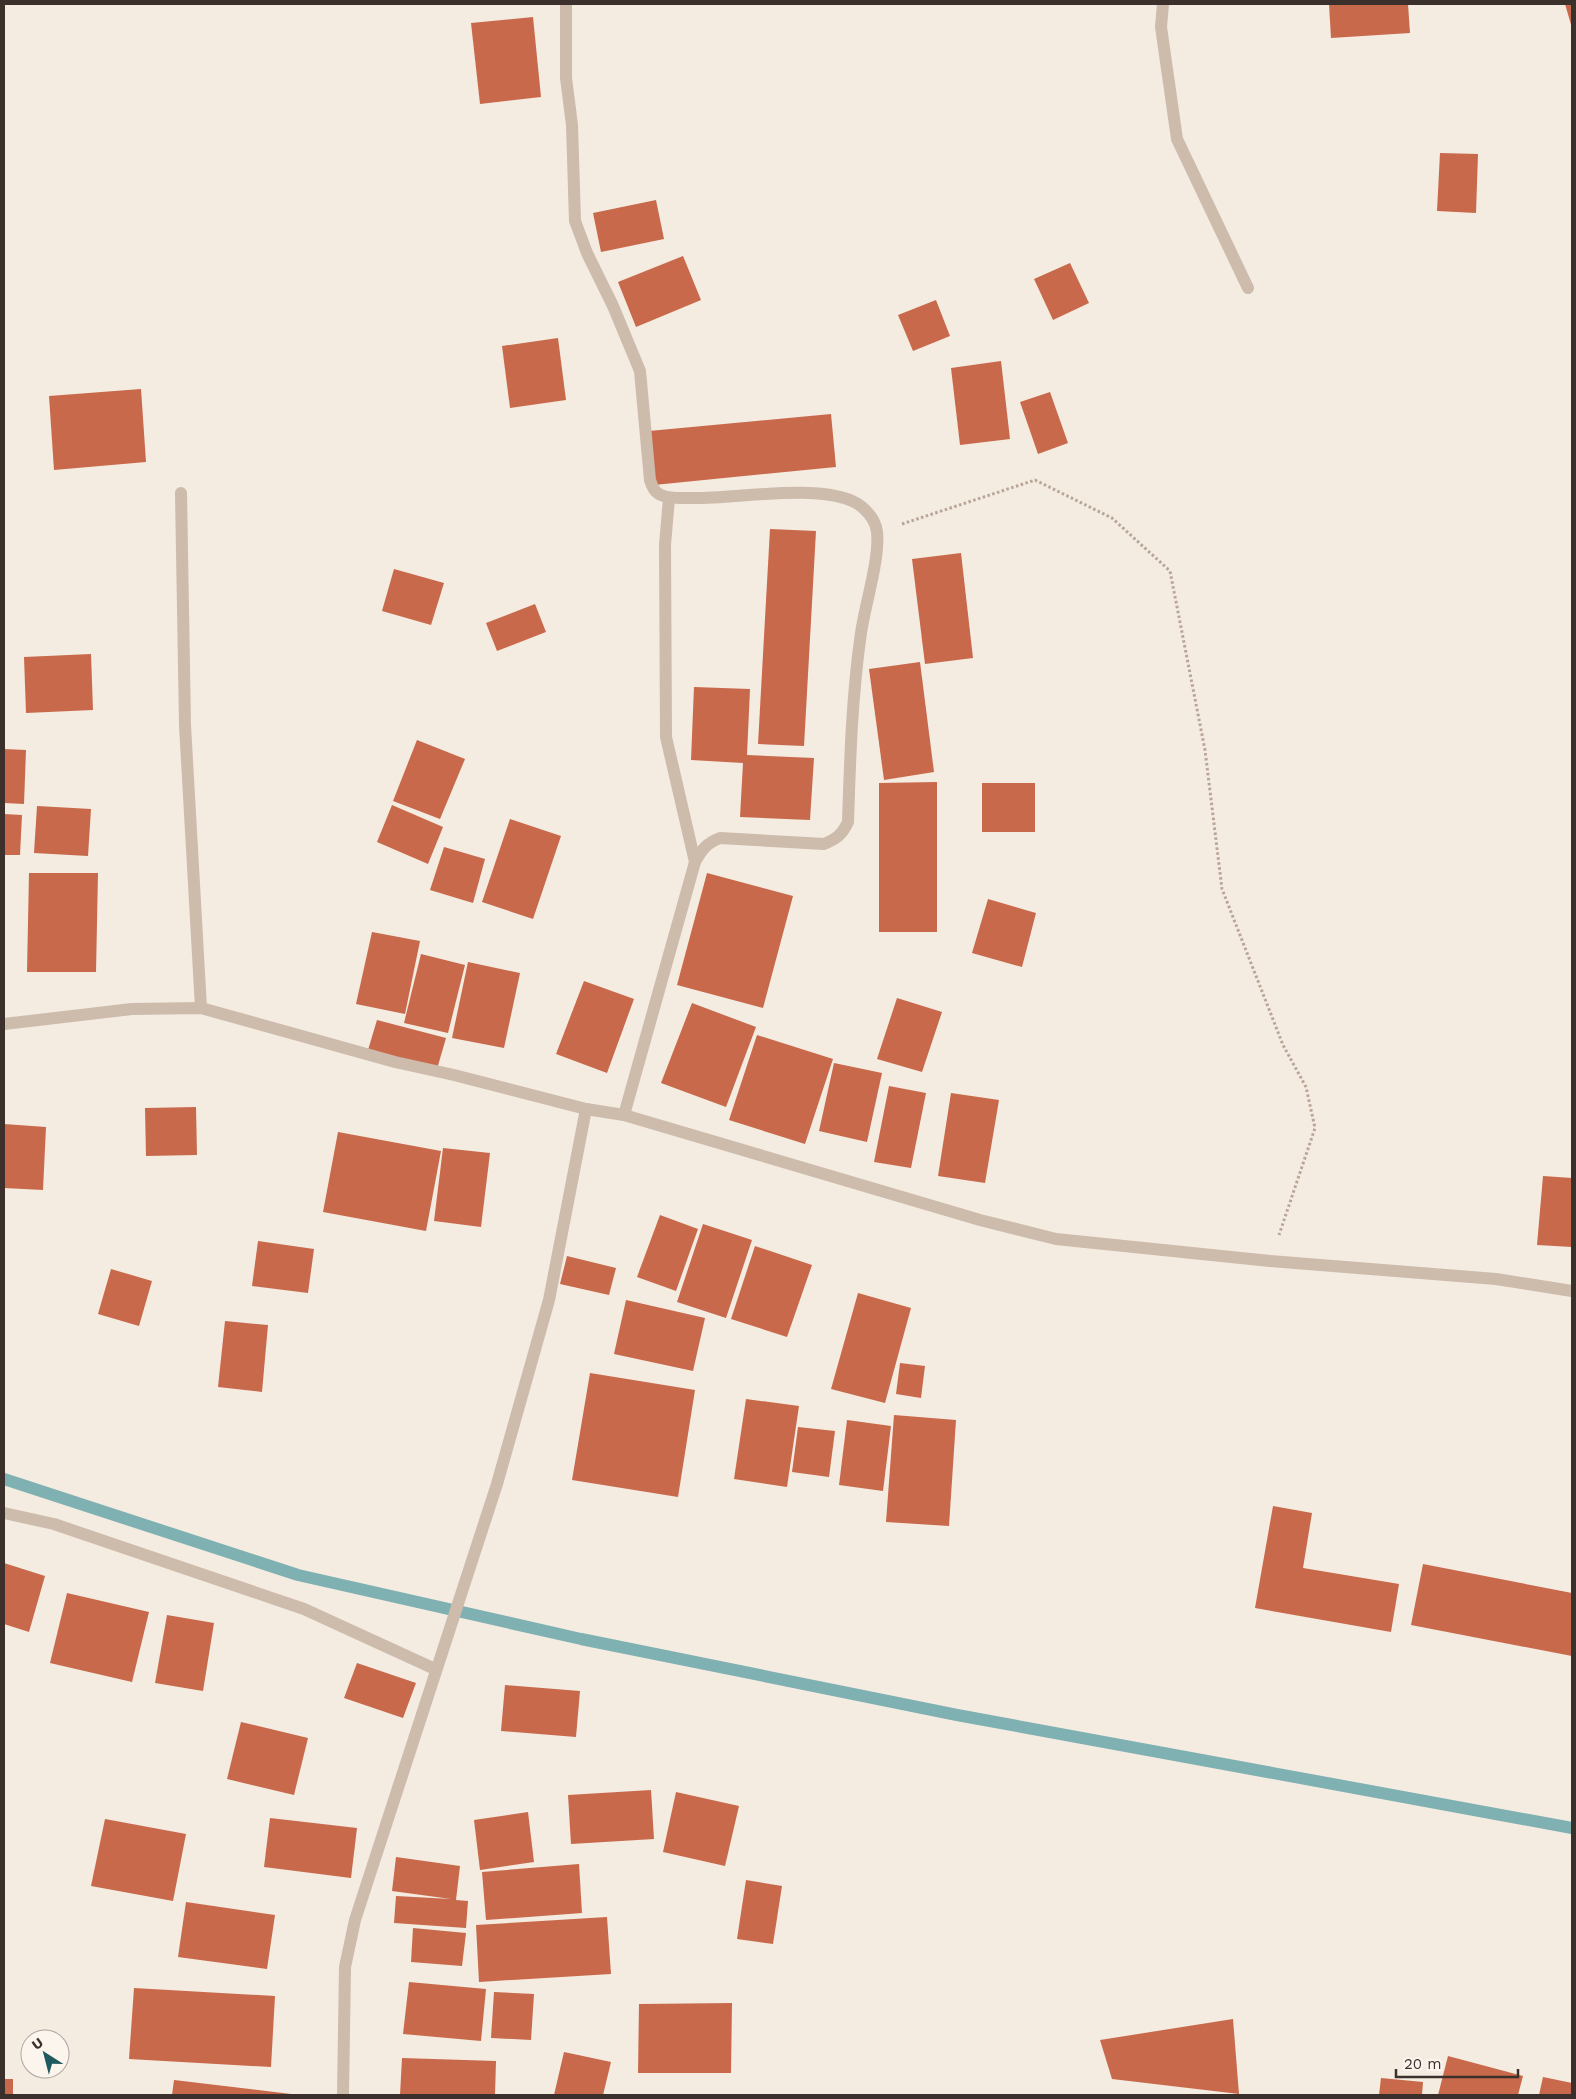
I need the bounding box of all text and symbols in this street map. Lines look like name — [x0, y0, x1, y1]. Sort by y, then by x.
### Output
north arrow — [20, 2029, 70, 2079]
text: U — [29, 2034, 46, 2053]
scale bar — [1396, 2046, 1518, 2078]
text: 20 m — [1404, 2055, 1442, 2073]

